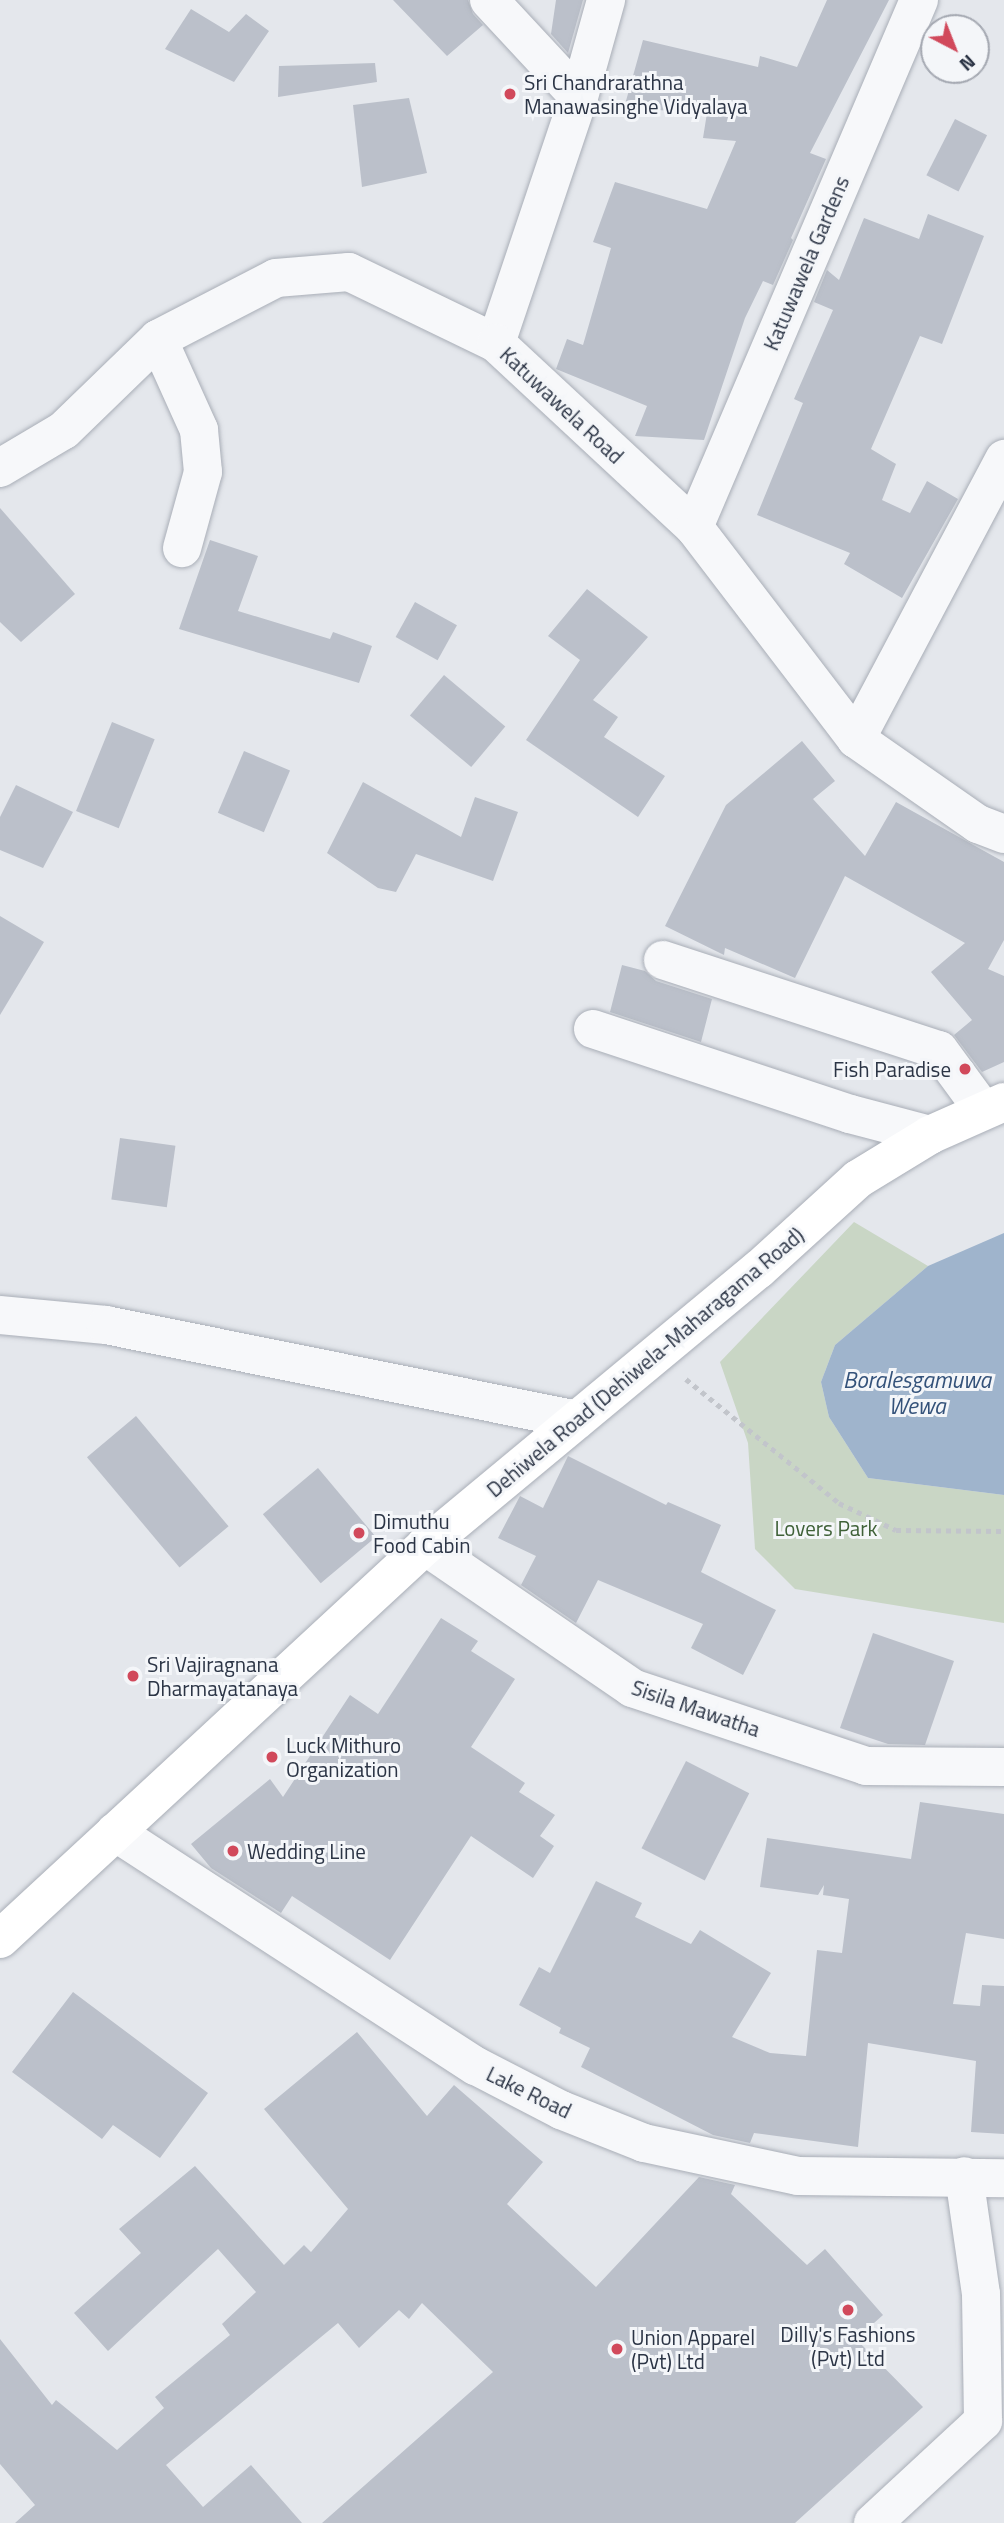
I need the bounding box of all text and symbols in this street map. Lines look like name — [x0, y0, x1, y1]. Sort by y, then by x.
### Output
north arrow — [920, 14, 990, 84]
text: N — [953, 48, 983, 79]
place label: Sri Chandrarathna Manawasinghe Vidyalaya — [524, 69, 747, 119]
marker: Sri Chandrarathna Manawasinghe Vidyalaya — [502, 86, 518, 102]
street label: Katuwawela Gardens — [758, 172, 854, 354]
street label: Katuwawela Road — [495, 341, 629, 469]
place label: Fish Paradise — [833, 1056, 951, 1082]
marker: Fish Paradise — [957, 1061, 973, 1077]
street label: Dehiwela Road (Dehiwela-Maharagama Road) — [481, 1222, 809, 1502]
water label: Boralesgamuwa Wewa — [843, 1366, 991, 1420]
place label: Dimuthu Food Cabin — [373, 1508, 470, 1558]
park label: Lovers Park — [774, 1515, 878, 1541]
marker: Dimuthu Food Cabin — [351, 1525, 367, 1541]
place label: Sri Vajiragnana Dharmayatanaya — [147, 1651, 298, 1701]
marker: Sri Vajiragnana Dharmayatanaya — [125, 1668, 141, 1684]
street label: Sisila Mawatha — [629, 1674, 763, 1742]
place label: Luck Mithuro Organization — [286, 1732, 401, 1782]
marker: Luck Mithuro Organization — [264, 1749, 280, 1765]
place label: Wedding Line — [247, 1838, 366, 1864]
marker: Wedding Line — [225, 1843, 241, 1859]
street label: Lake Road — [483, 2061, 575, 2123]
marker: Dilly's Fashions (Pvt) Ltd — [840, 2302, 856, 2318]
place label: Dilly's Fashions (Pvt) Ltd — [780, 2321, 916, 2371]
place label: Union Apparel (Pvt) Ltd — [631, 2324, 755, 2374]
marker: Union Apparel (Pvt) Ltd — [609, 2341, 625, 2357]

